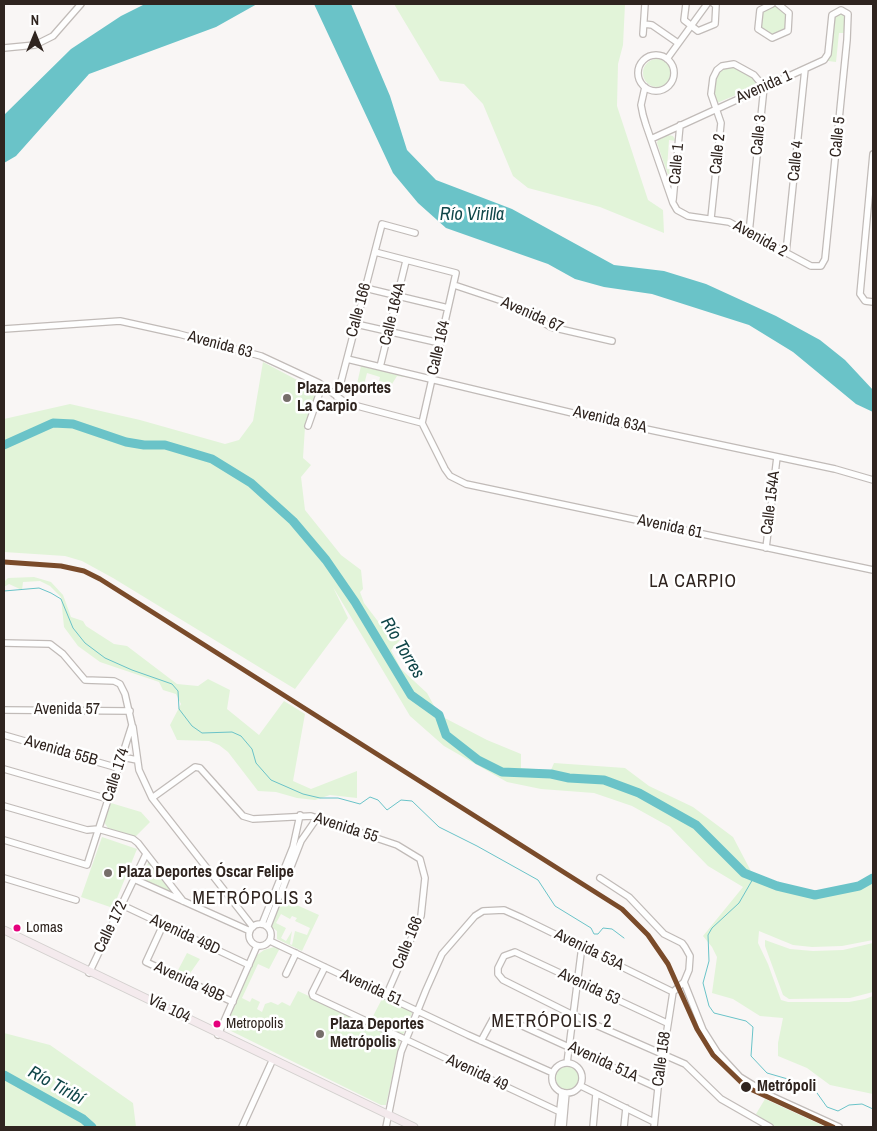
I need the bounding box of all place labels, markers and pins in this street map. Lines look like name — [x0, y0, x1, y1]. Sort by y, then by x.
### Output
place label: Plaza Deportes La Carpio — [297, 379, 391, 417]
marker: Plaza Deportes La Carpio — [281, 392, 293, 404]
place label: Plaza Deportes Óscar Felipe — [118, 863, 294, 883]
marker: Plaza Deportes Óscar Felipe — [102, 867, 114, 879]
place label: Lomas — [26, 919, 63, 937]
marker: Lomas — [12, 923, 22, 933]
place label: Metropolis — [226, 1015, 283, 1033]
place label: Plaza Deportes Metrópolis — [330, 1015, 424, 1053]
marker: Metropolis — [212, 1019, 222, 1029]
marker: Plaza Deportes Metrópolis — [314, 1028, 326, 1040]
place label: Metrópoli — [757, 1077, 816, 1097]
marker: Metrópoli — [739, 1080, 753, 1094]

